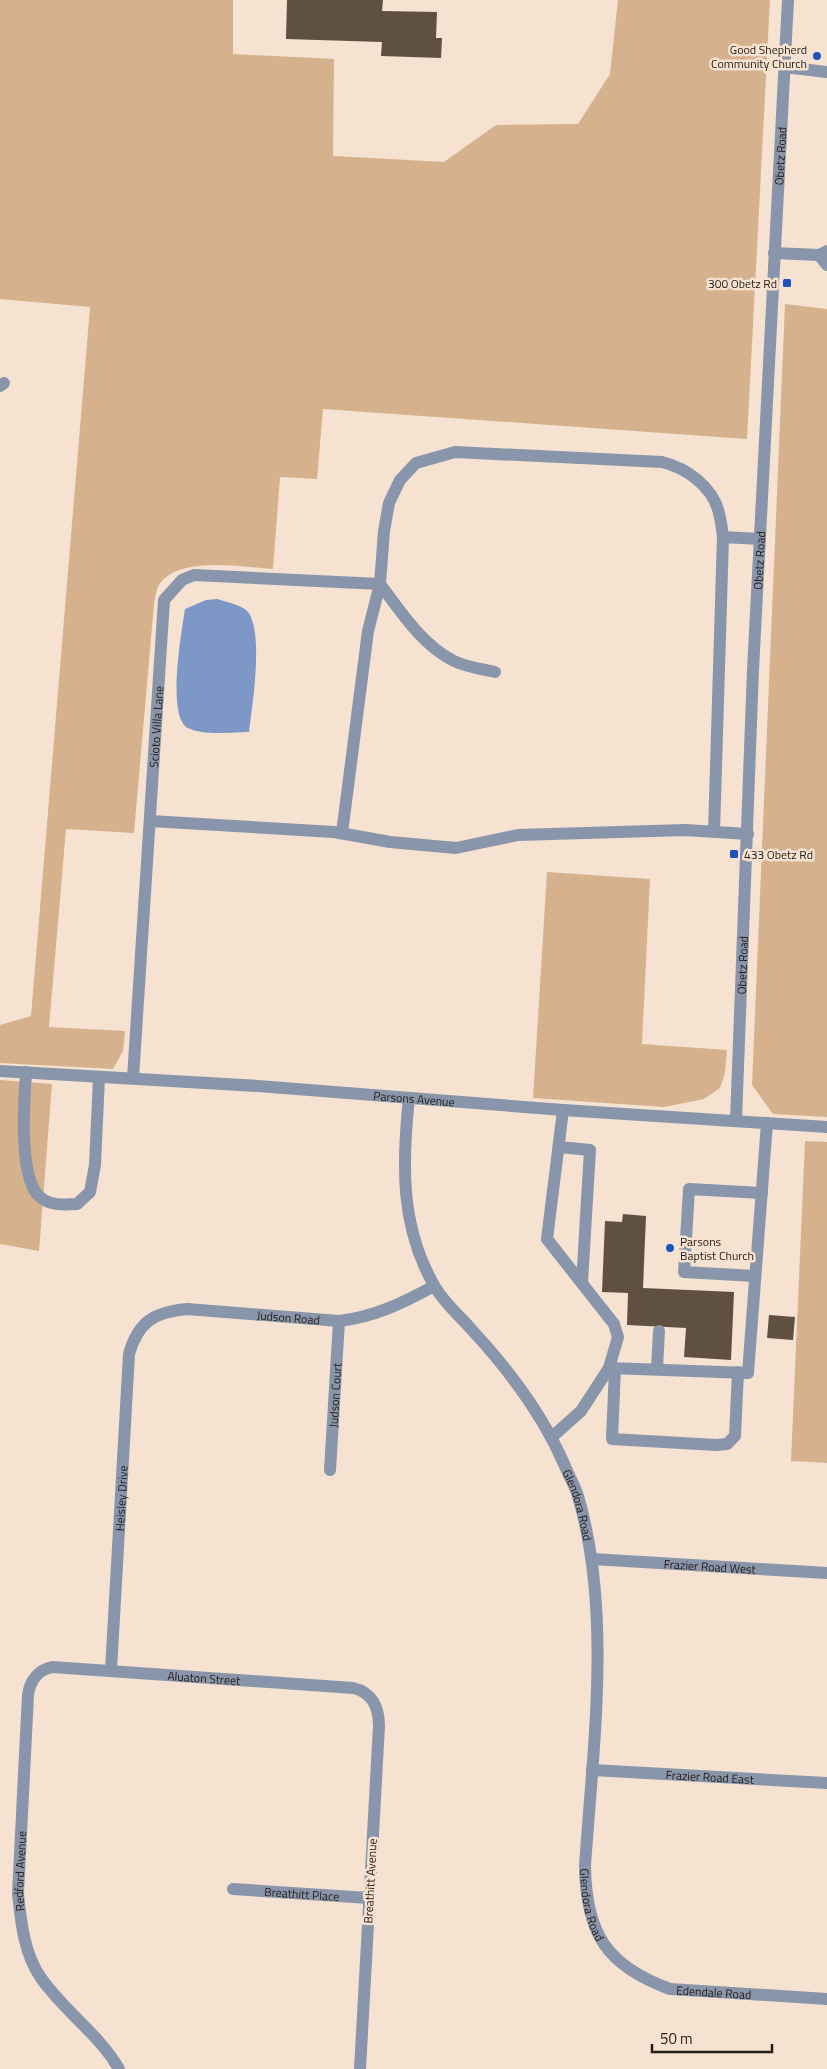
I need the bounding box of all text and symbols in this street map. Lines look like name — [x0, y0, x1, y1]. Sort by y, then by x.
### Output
place label: Good Shepherd Community Church — [711, 40, 807, 73]
marker: Good Shepherd Community Church — [811, 50, 823, 62]
street label: Obetz Road — [769, 126, 791, 186]
place label: 300 Obetz Rd — [708, 274, 777, 293]
marker: 300 Obetz Rd — [781, 277, 793, 289]
street label: Obetz Road — [748, 531, 770, 590]
street label: Scioto Villa Lane — [144, 685, 168, 768]
place label: 433 Obetz Rd — [744, 845, 813, 864]
marker: 433 Obetz Rd — [728, 848, 740, 860]
street label: Obetz Road — [731, 935, 752, 995]
street label: Parsons Avenue — [373, 1086, 455, 1111]
place label: Parsons Baptist Church — [680, 1232, 754, 1265]
marker: Parsons Baptist Church — [664, 1242, 676, 1254]
street label: Judson Road — [256, 1305, 321, 1329]
street label: Judson Court — [323, 1361, 346, 1428]
street label: Heisley Drive — [109, 1465, 132, 1532]
street label: Glendora Road — [558, 1466, 598, 1542]
street label: Frazier Road West — [663, 1554, 757, 1578]
street label: Aluaton Street — [167, 1666, 242, 1690]
street label: Frazier Road East — [665, 1765, 755, 1788]
street label: Redford Avenue — [8, 1831, 31, 1912]
street label: Breathitt Avenue — [358, 1838, 382, 1924]
street label: Glendora Road — [576, 1868, 610, 1945]
street label: Breathitt Place — [264, 1882, 340, 1906]
street label: Edendale Road — [676, 1980, 752, 2004]
scale bar — [652, 2022, 772, 2054]
text: 50 m — [660, 2027, 693, 2050]

